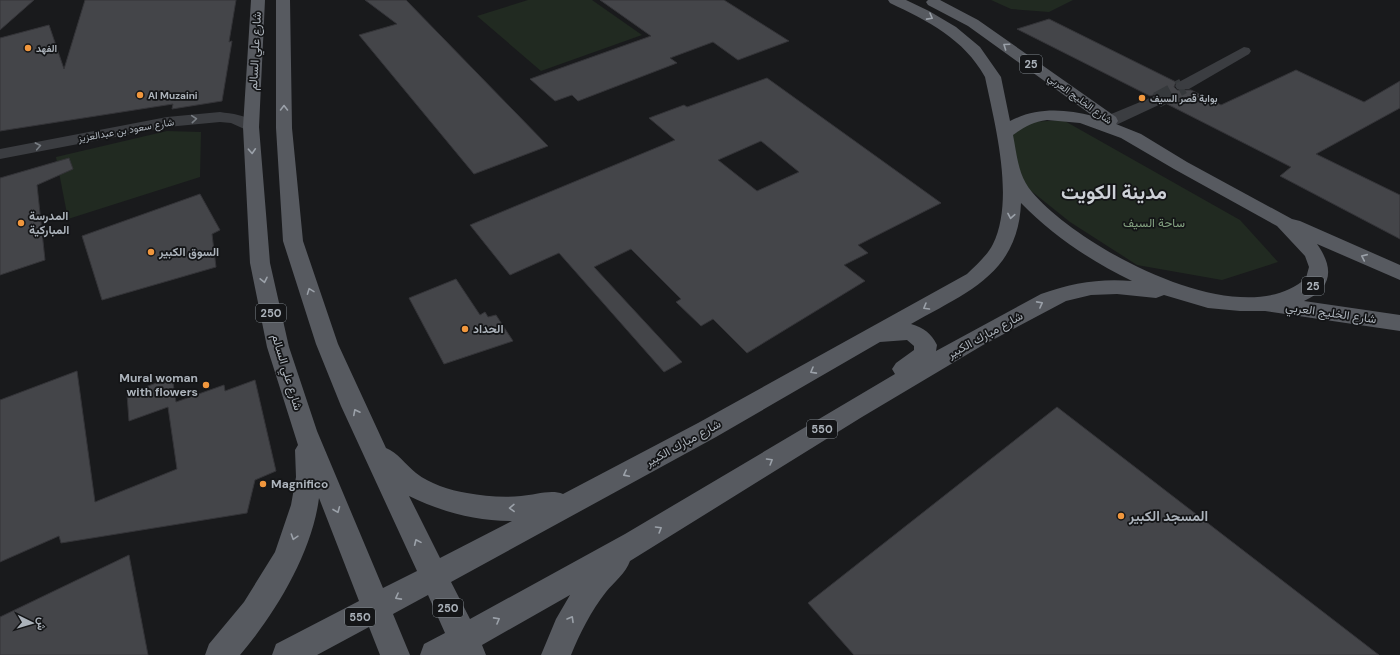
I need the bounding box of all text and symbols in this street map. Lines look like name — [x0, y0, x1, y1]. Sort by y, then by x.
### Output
street label: شارع علي السالم — [245, 11, 267, 91]
one-way arrow — [926, 12, 933, 20]
place label: الفهد — [36, 42, 57, 55]
marker: الفهد — [23, 43, 33, 53]
one-way arrow — [1003, 43, 1010, 51]
road number: 25 — [1020, 55, 1042, 73]
street label: شارع الخليج العربي — [1044, 71, 1115, 128]
place label: Al Muzaini — [148, 89, 198, 102]
marker: Al Muzaini — [135, 90, 145, 100]
place label: بوابة قصر السيف — [1150, 92, 1218, 105]
marker: بوابة قصر السيف — [1137, 93, 1147, 103]
one-way arrow — [280, 105, 288, 111]
street label: شارع سعود بن عبدالعزيز — [76, 115, 175, 145]
one-way arrow — [191, 115, 197, 124]
one-way arrow — [35, 143, 41, 151]
one-way arrow — [248, 148, 257, 154]
district label: مدينة الكويت — [1061, 179, 1167, 205]
place label: المدرسة المباركية — [29, 208, 69, 238]
one-way arrow — [1007, 213, 1016, 220]
park label: ساحة السيف — [1123, 215, 1185, 231]
marker: المدرسة المباركية — [16, 218, 26, 228]
place label: السوق الكبير — [158, 244, 219, 260]
marker: السوق الكبير — [146, 247, 156, 257]
one-way arrow — [1361, 254, 1369, 262]
one-way arrow — [259, 277, 267, 283]
road number: 25 — [1302, 277, 1324, 295]
one-way arrow — [306, 287, 314, 294]
street label: شارع الخليج العربي — [1284, 299, 1378, 329]
one-way arrow — [1035, 301, 1043, 309]
one-way arrow — [923, 303, 931, 310]
road number: 250 — [256, 304, 286, 322]
street label: شارع مبارك الكبير — [944, 308, 1026, 364]
place label: الحداد — [473, 321, 504, 337]
marker: الحداد — [460, 324, 470, 334]
street label: شارع علي السالم — [266, 332, 306, 413]
one-way arrow — [810, 367, 818, 374]
place label: Mural woman with flowers — [119, 370, 198, 400]
marker: Mural woman with flowers — [201, 380, 211, 390]
one-way arrow — [353, 409, 361, 416]
street label: شارع مبارك الكبير — [642, 416, 724, 472]
road number: 550 — [807, 420, 837, 438]
one-way arrow — [766, 458, 773, 465]
one-way arrow — [622, 469, 630, 477]
place label: Magnifico — [271, 476, 328, 492]
marker: Magnifico — [258, 479, 268, 489]
one-way arrow — [509, 504, 515, 513]
one-way arrow — [332, 507, 340, 514]
place label: المسجد الكبير — [1128, 507, 1208, 525]
marker: المسجد الكبير — [1116, 511, 1126, 521]
one-way arrow — [655, 526, 662, 533]
one-way arrow — [291, 534, 299, 541]
one-way arrow — [413, 539, 421, 546]
one-way arrow — [395, 592, 402, 599]
road number: 250 — [433, 599, 463, 617]
north arrow — [12, 603, 52, 643]
road number: 550 — [345, 608, 375, 626]
one-way arrow — [567, 616, 574, 624]
text: ش — [34, 617, 50, 631]
one-way arrow — [493, 617, 500, 625]

